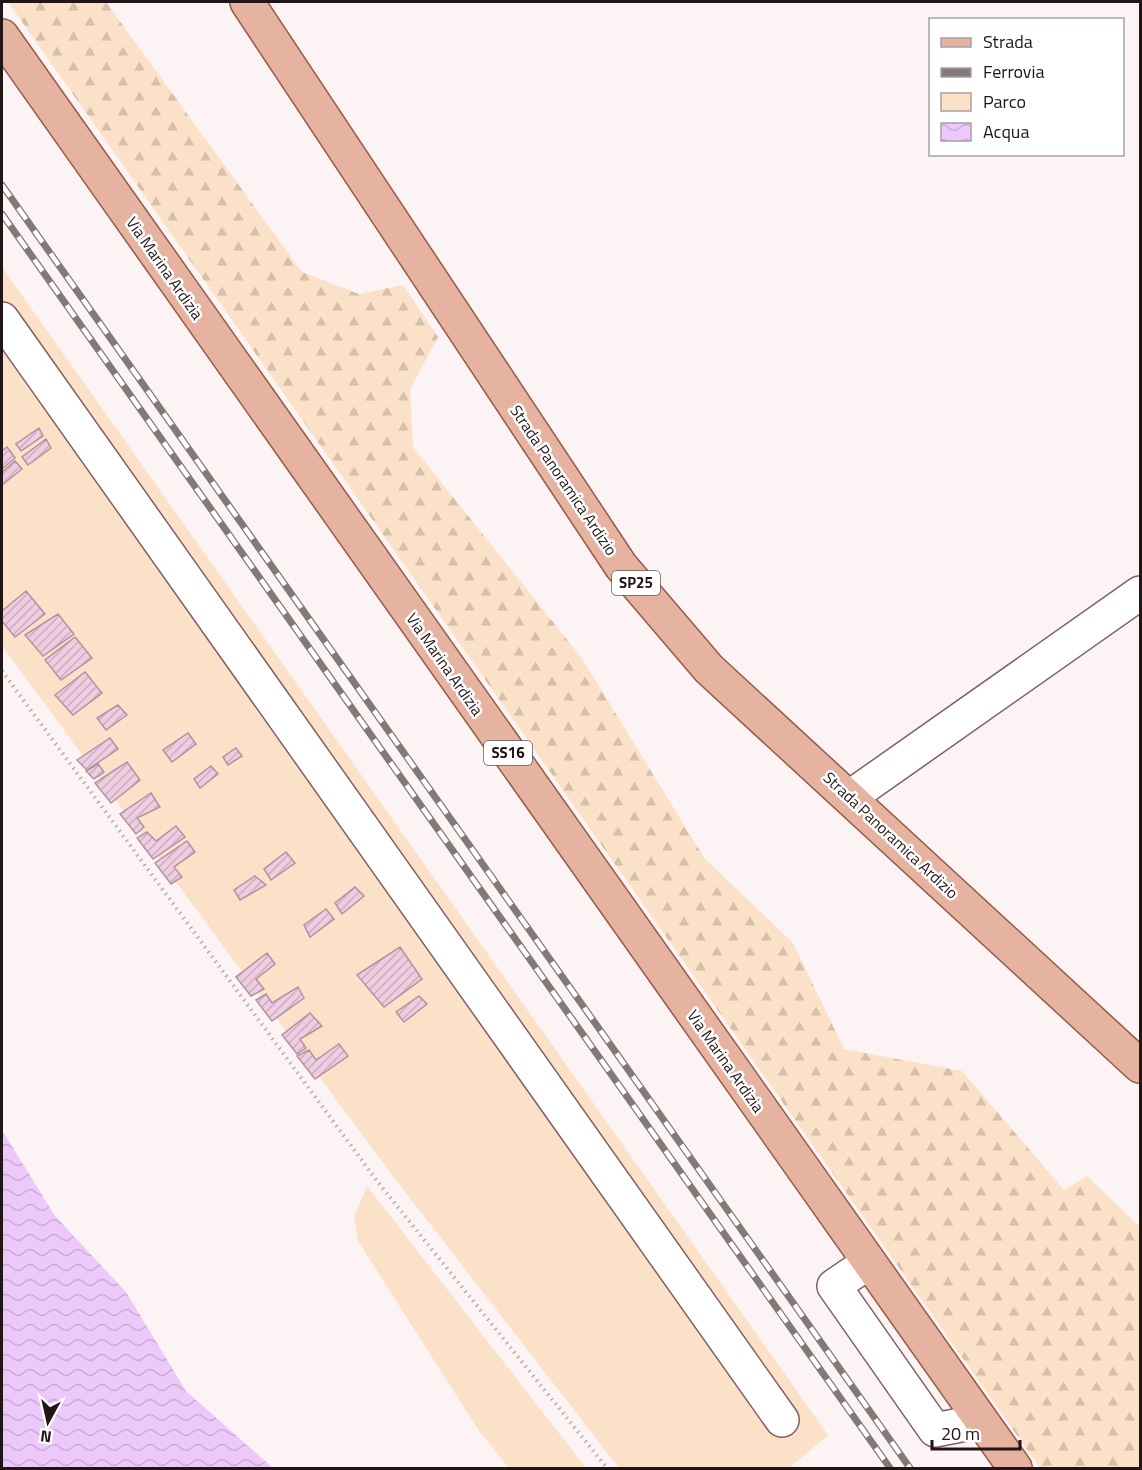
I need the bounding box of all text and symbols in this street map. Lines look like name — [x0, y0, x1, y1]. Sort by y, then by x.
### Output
legend — [929, 18, 1124, 156]
text: Strada — [983, 28, 1033, 55]
text: Ferrovia — [983, 58, 1044, 85]
text: Parco — [983, 88, 1026, 115]
text: Acqua — [983, 118, 1029, 145]
street label: Via Marina Ardizia — [121, 212, 209, 324]
street label: Strada Panoramica Ardizio — [505, 400, 623, 560]
road number: SP25 — [612, 571, 660, 595]
street label: Via Marina Ardizia — [401, 608, 489, 720]
road number: SS16 — [484, 741, 532, 765]
street label: Strada Panoramica Ardizio — [818, 766, 964, 904]
street label: Via Marina Ardizia — [682, 1005, 770, 1117]
north arrow — [18, 1392, 78, 1452]
scale bar — [932, 1413, 1020, 1451]
text: 20 m — [941, 1420, 980, 1447]
text: N — [39, 1424, 53, 1450]

